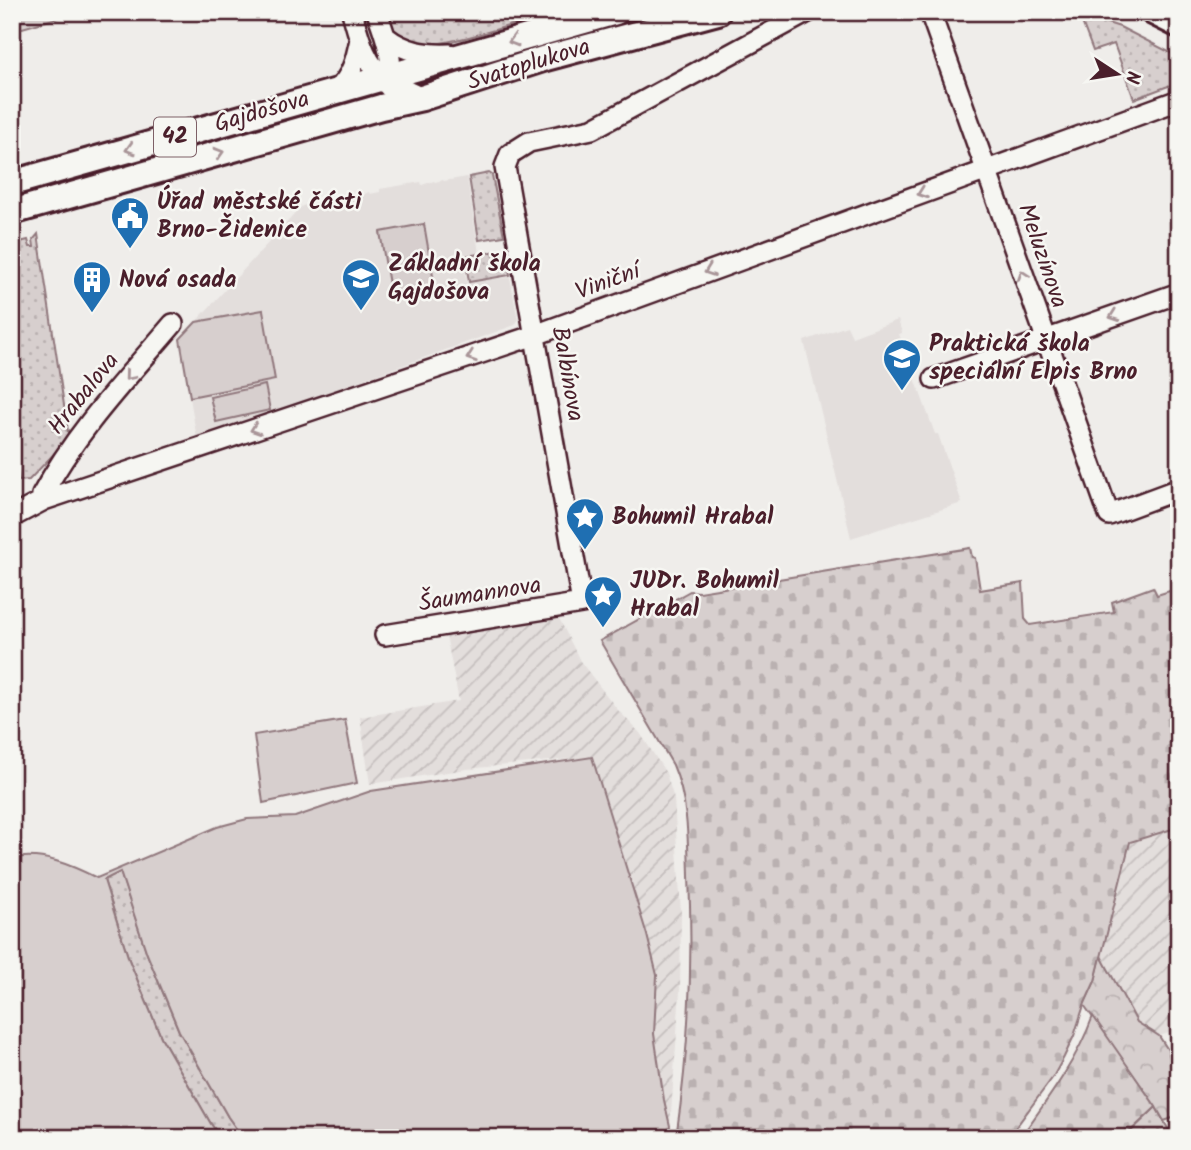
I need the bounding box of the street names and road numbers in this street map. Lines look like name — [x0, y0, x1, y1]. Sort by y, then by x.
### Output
street label: Svatoplukova — [463, 28, 595, 102]
street label: Gajdošova — [210, 80, 314, 144]
road number: 42 — [154, 118, 196, 156]
street label: Meluzínova — [1006, 198, 1078, 314]
street label: Viniční — [570, 251, 649, 312]
street label: Balbínova — [539, 323, 595, 425]
street label: Hrabalova — [38, 344, 130, 444]
street label: Šaumannova — [416, 566, 544, 624]

